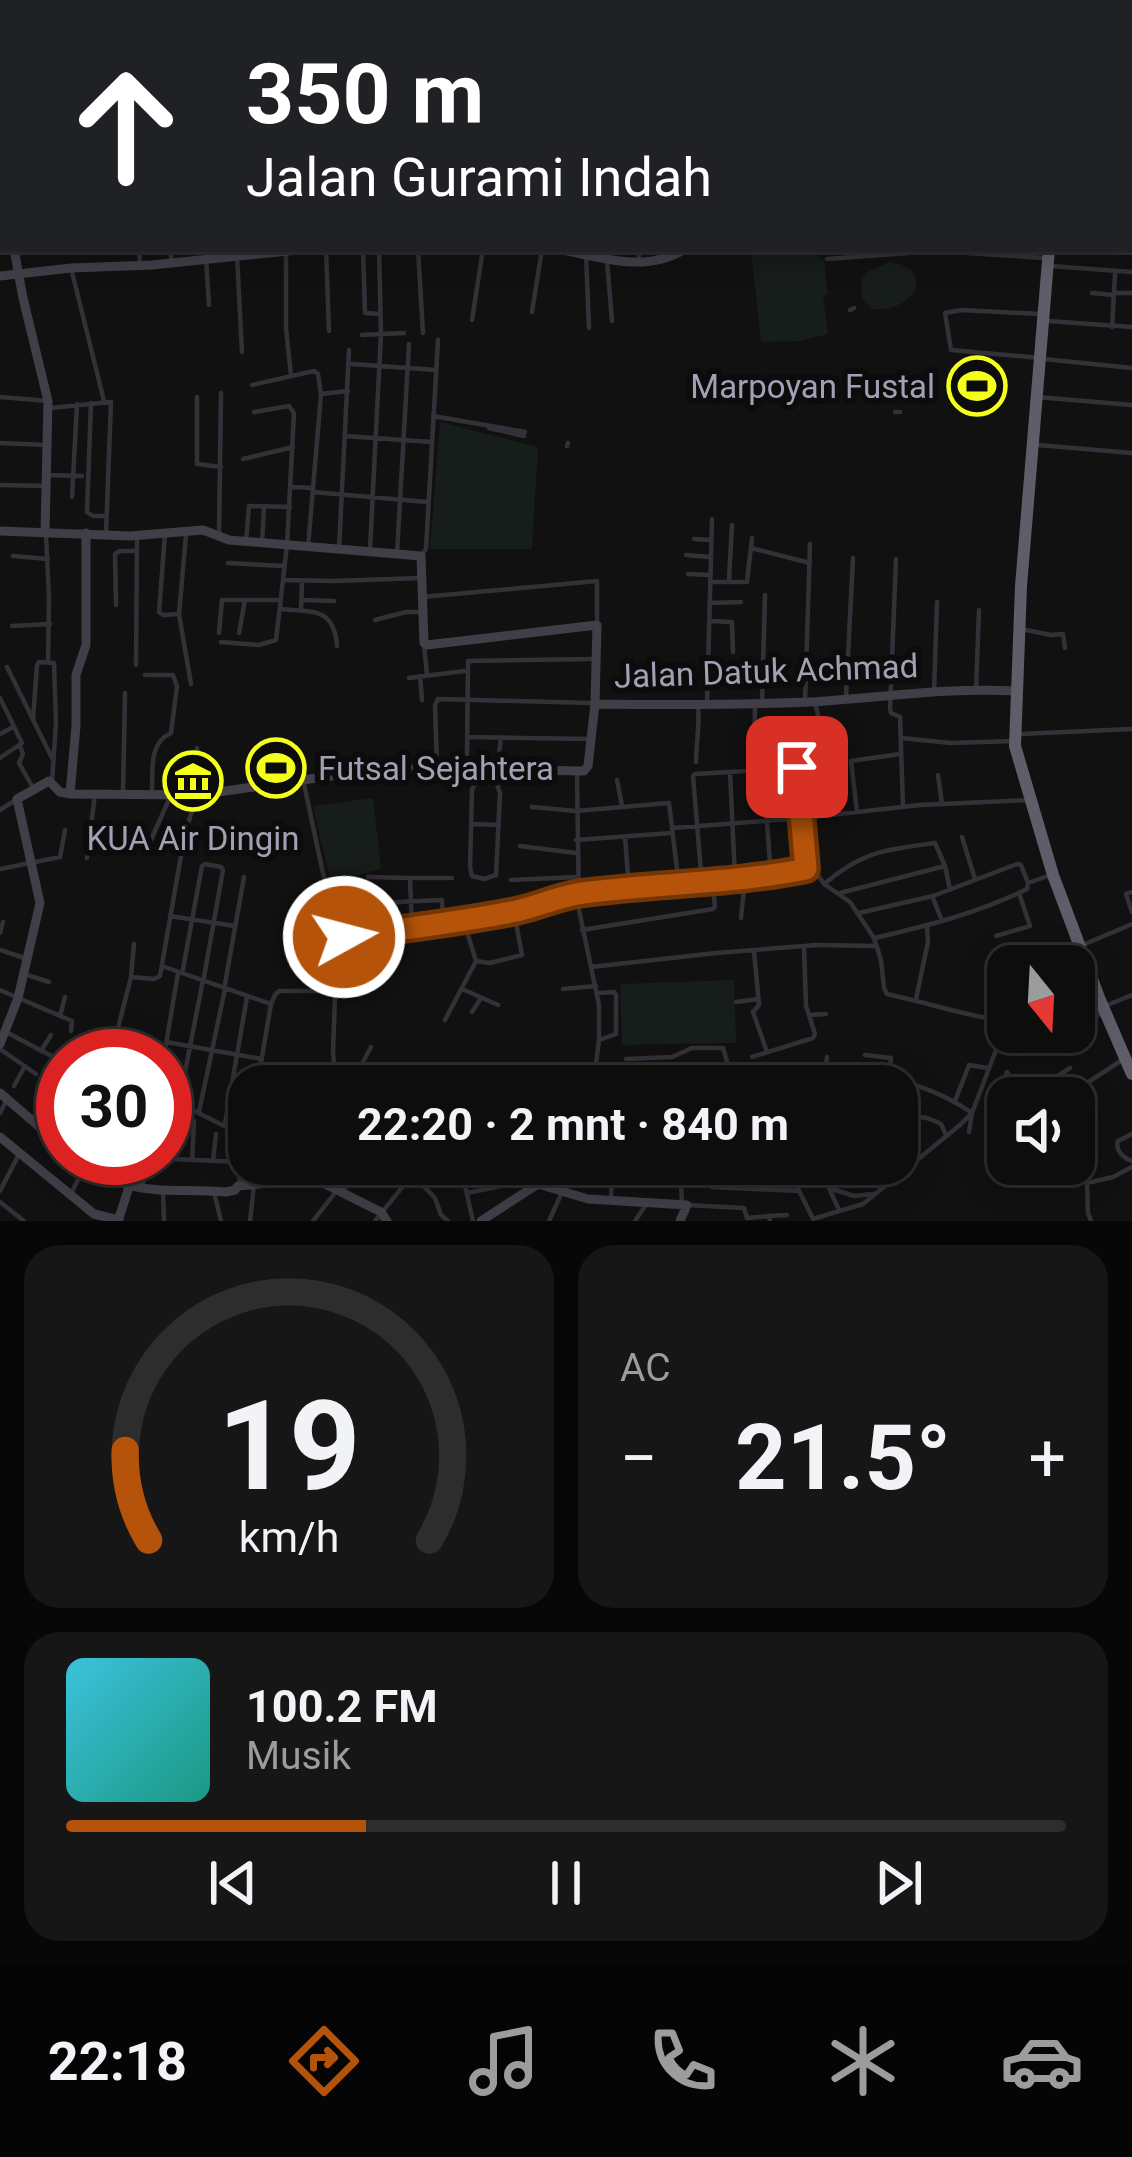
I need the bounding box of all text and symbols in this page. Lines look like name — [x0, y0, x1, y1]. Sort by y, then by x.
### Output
text: 350 m — [246, 45, 484, 144]
icon: ahead — [48, 48, 204, 204]
text: Jalan Gurami Indah — [246, 146, 712, 209]
sports icon: Marpoyan Fustal — [946, 355, 1008, 417]
place label: Marpoyan Fustal — [690, 367, 935, 406]
street label: Jalan Datuk Achmad — [613, 646, 919, 696]
pin — [746, 716, 848, 818]
icon: arrive — [764, 734, 830, 800]
sports icon: Futsal Sejahtera — [245, 737, 307, 799]
place label: Futsal Sejahtera — [318, 749, 554, 788]
museum icon: KUA Air Dingin — [162, 750, 224, 812]
place label: KUA Air Dingin — [86, 819, 300, 858]
position arrow — [281, 874, 407, 1000]
north arrow — [987, 945, 1095, 1053]
map controls — [987, 945, 1095, 1185]
speed limit sign: 30 — [36, 1029, 192, 1185]
button: sound — [987, 1077, 1095, 1185]
text: 22:20 · 2 mnt · 840 m — [357, 1098, 789, 1151]
text: AC — [620, 1345, 671, 1391]
text: 19 — [217, 1373, 361, 1519]
text: 21.5° — [735, 1406, 951, 1511]
text: − — [620, 1420, 658, 1497]
text: + — [1029, 1420, 1066, 1497]
text: km/h — [239, 1511, 339, 1561]
text: 100.2 FM — [246, 1680, 438, 1733]
text: Musik — [246, 1733, 351, 1779]
icon: previous — [200, 1850, 266, 1916]
icon: pause — [533, 1850, 599, 1916]
icon: next — [866, 1850, 932, 1916]
icon: directions — [282, 2019, 366, 2103]
icon: music — [462, 2019, 546, 2103]
icon: phone — [641, 2019, 725, 2103]
icon: climate — [821, 2019, 905, 2103]
icon: car — [1000, 2019, 1084, 2103]
text: 22:18 — [48, 2030, 187, 2093]

